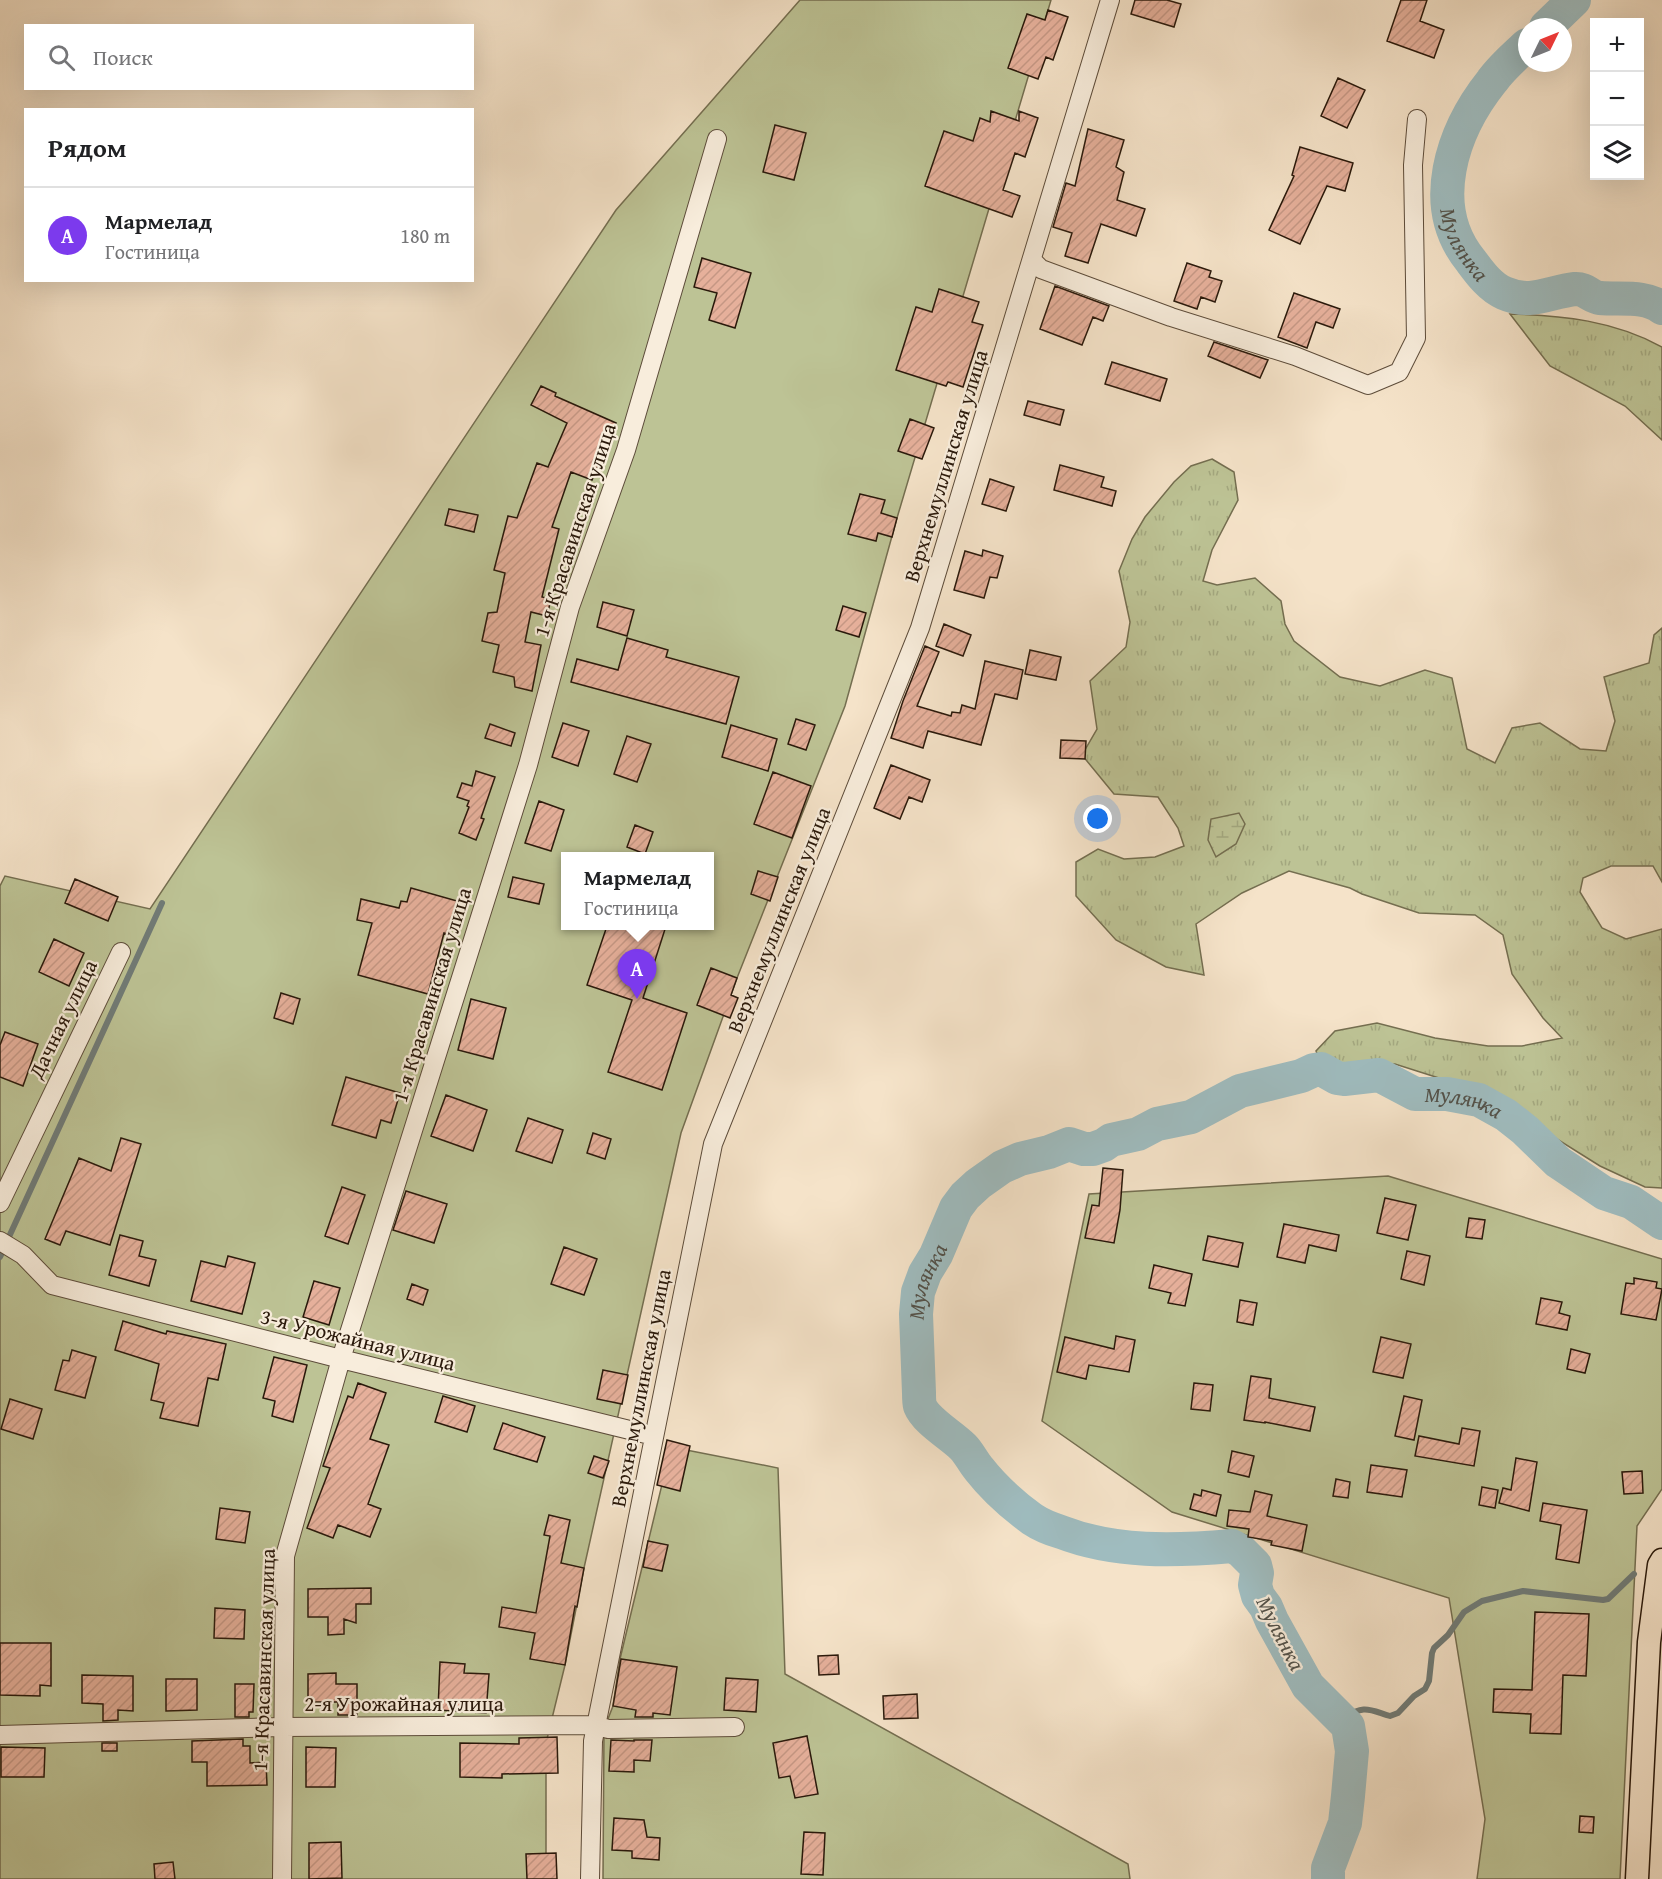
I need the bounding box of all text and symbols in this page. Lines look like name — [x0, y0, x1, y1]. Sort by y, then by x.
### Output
north arrow — [1518, 18, 1572, 72]
map controls — [1590, 18, 1644, 180]
button: + — [1590, 18, 1644, 72]
search box — [24, 24, 474, 90]
icon: search — [45, 41, 78, 74]
text: Поиск — [93, 41, 153, 73]
button: − — [1590, 72, 1644, 126]
button: layers — [1590, 126, 1644, 180]
text: Рядом — [48, 128, 126, 167]
text: Мармелад — [105, 205, 212, 237]
water label: Мулянка — [1432, 205, 1497, 288]
text: A — [61, 221, 74, 250]
text: 180 m — [400, 221, 450, 250]
text: Гостиница — [105, 237, 200, 266]
street label: Верхнемуллинская улица — [895, 346, 996, 586]
street label: 1-я Красавинская улица — [525, 419, 624, 641]
street label: Верхнемуллинская улица — [719, 802, 838, 1038]
your location — [1083, 804, 1112, 833]
popup — [561, 852, 714, 930]
text: Мармелад — [584, 861, 691, 893]
street label: 1-я Красавинская улица — [384, 884, 479, 1106]
text: Гостиница — [584, 893, 679, 922]
pin: A — [618, 950, 656, 999]
street label: Дачная улица — [20, 954, 105, 1084]
water label: Мулянка — [1425, 1078, 1509, 1126]
water label: Мулянка — [900, 1239, 955, 1321]
street label: Верхнемуллинская улица — [602, 1266, 679, 1509]
street label: 3-я Урожайная улица — [258, 1300, 459, 1379]
street label: 1-я Красавинская улица — [244, 1548, 283, 1772]
water label: Мулянка — [1249, 1590, 1313, 1676]
street label: 2-я Урожайная улица — [304, 1688, 504, 1719]

